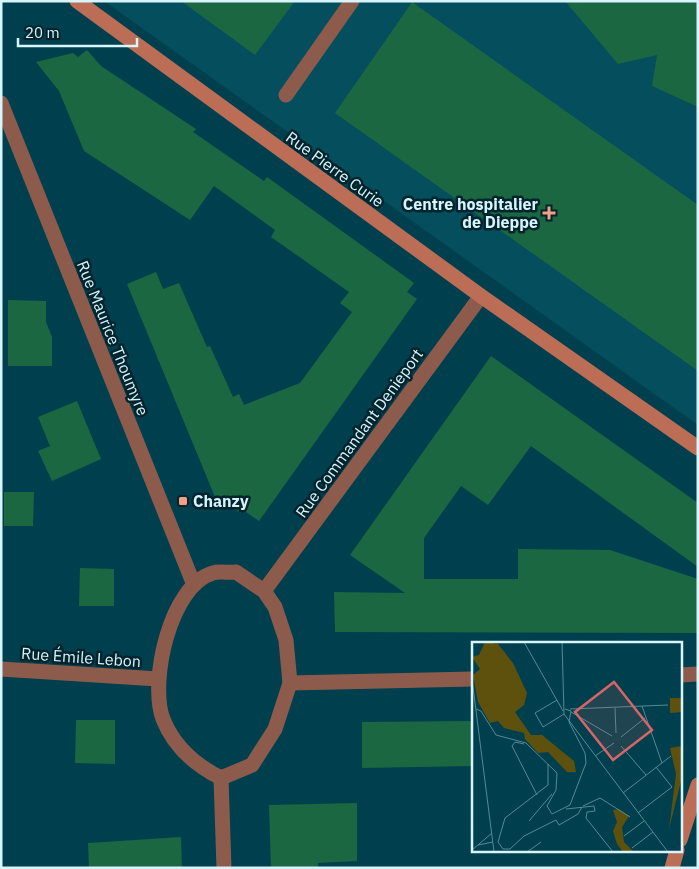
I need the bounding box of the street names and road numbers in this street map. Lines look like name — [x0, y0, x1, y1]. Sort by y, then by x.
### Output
street label: Rue Pierre Curie — [282, 127, 388, 211]
street label: Rue Maurice Thoumyre — [73, 257, 153, 419]
street label: Rue Commandant Denieport — [291, 345, 427, 521]
street label: Rue Émile Lebon — [20, 642, 142, 671]

